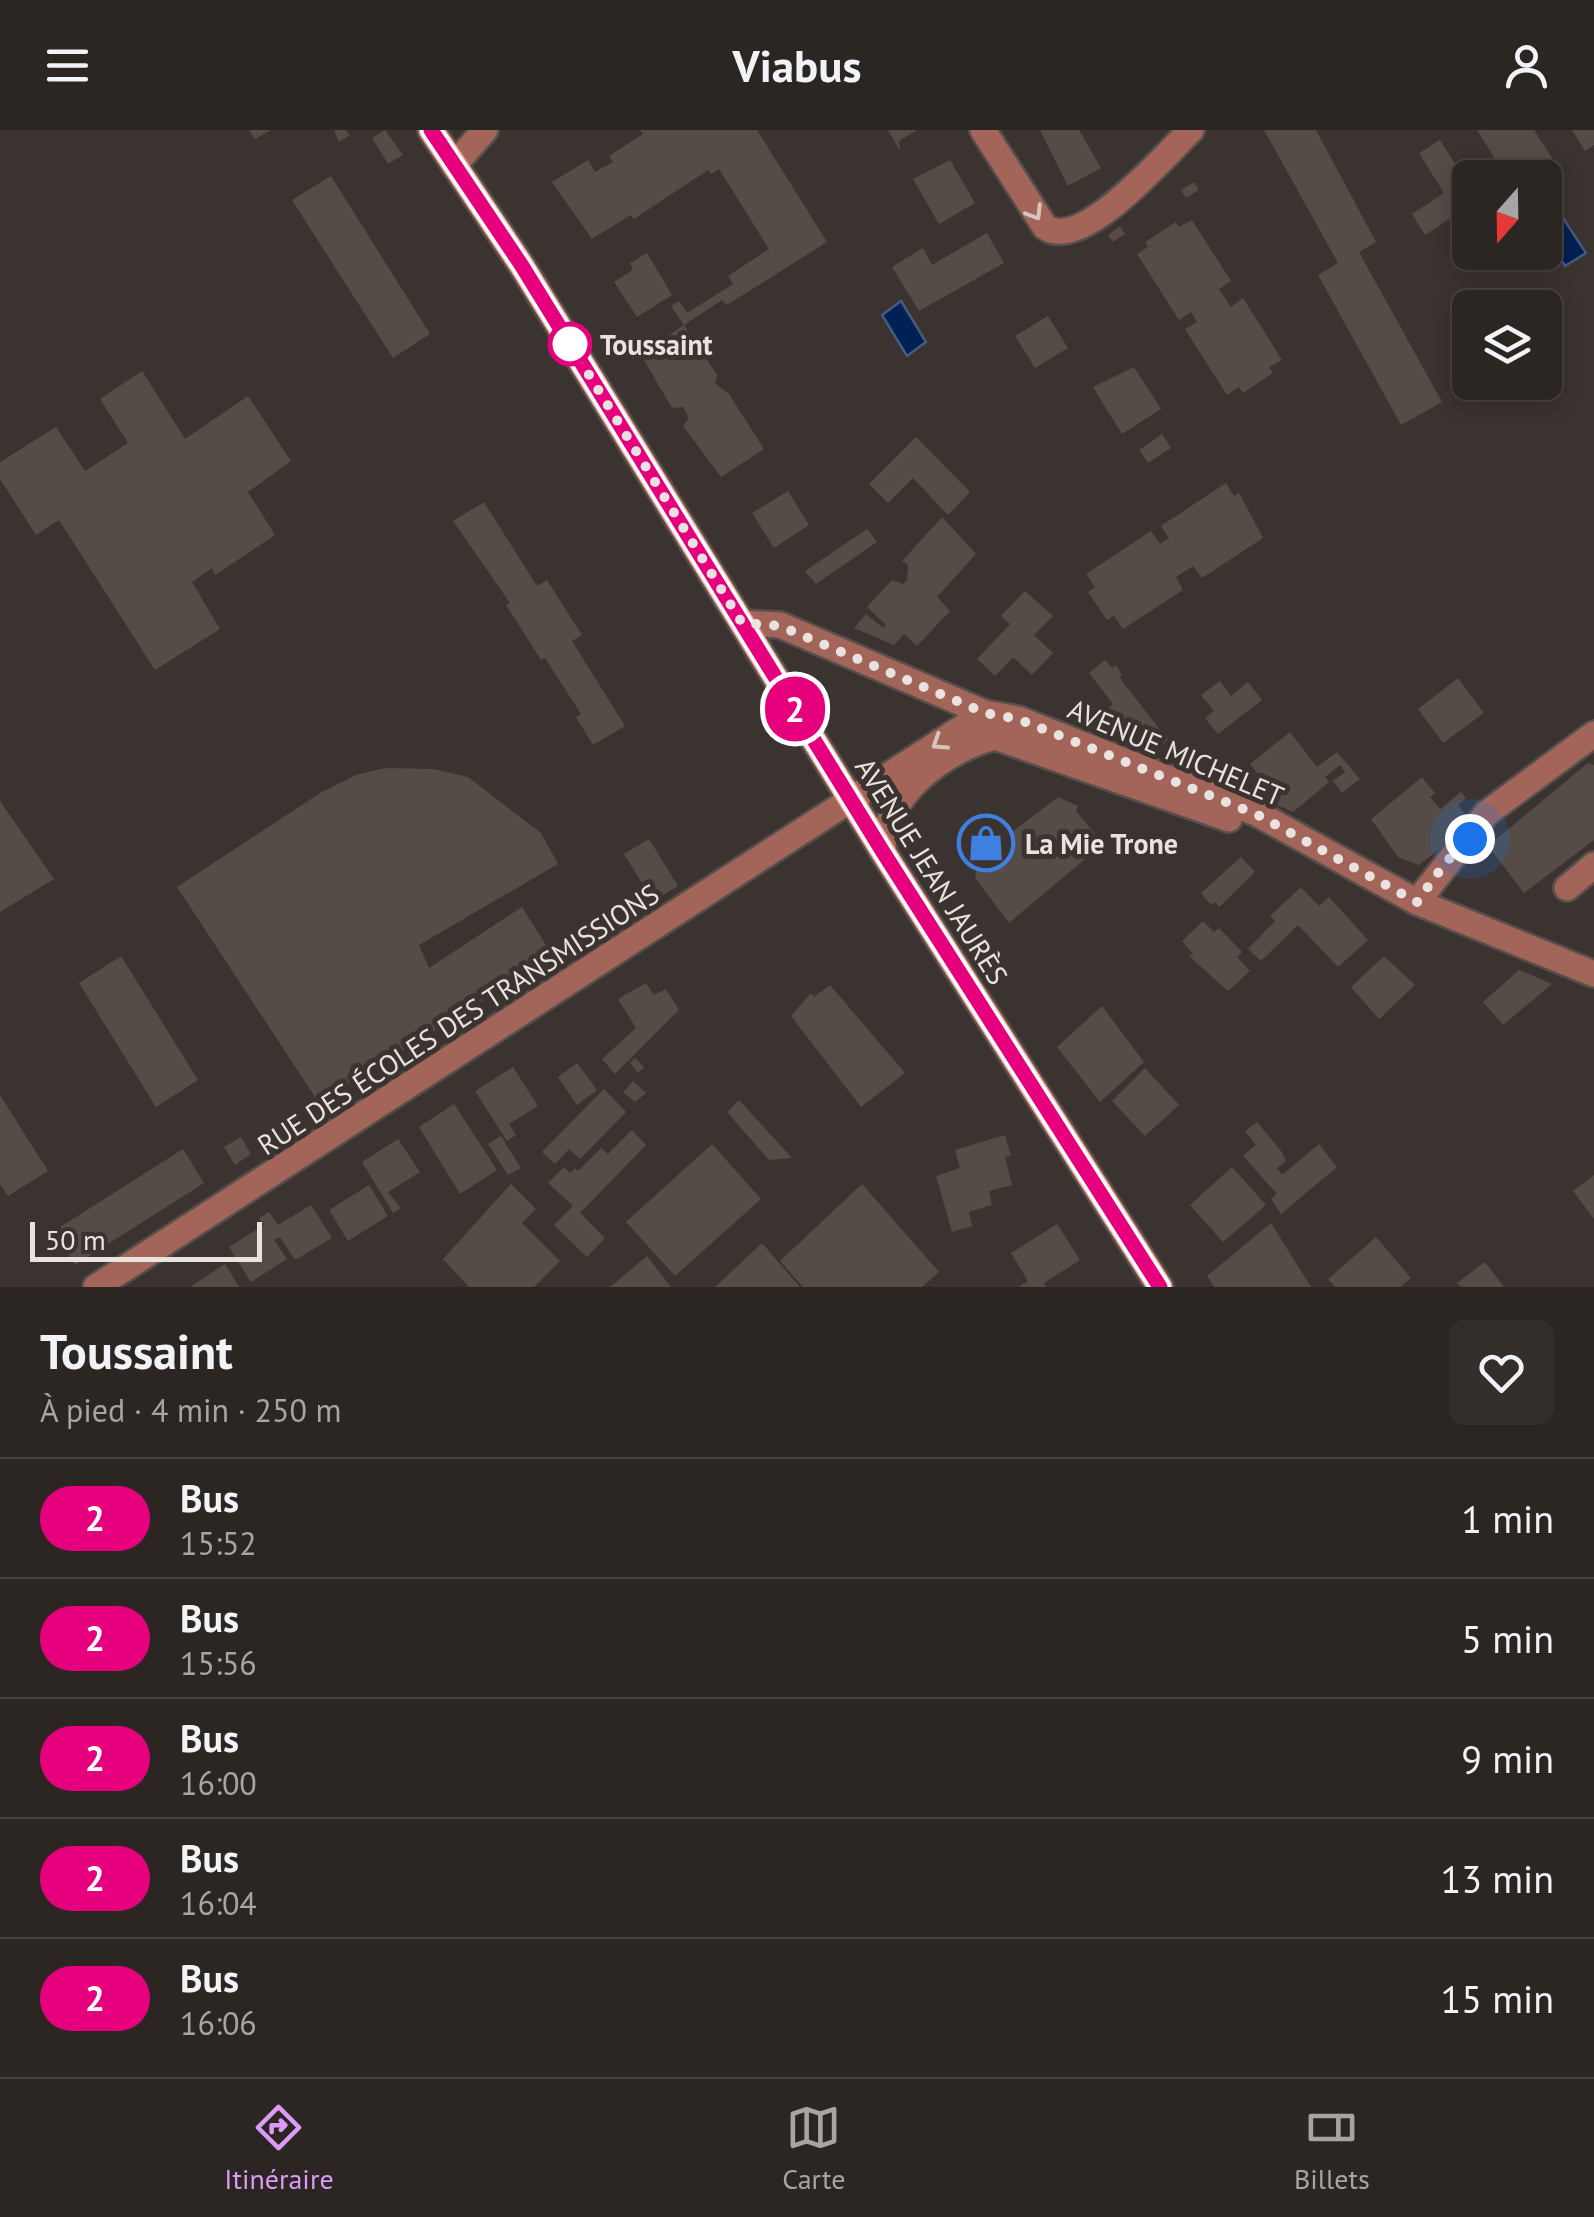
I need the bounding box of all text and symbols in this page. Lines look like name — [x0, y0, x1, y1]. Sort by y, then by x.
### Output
text: Viabus — [733, 36, 861, 94]
icon: menu — [40, 38, 95, 93]
icon: person — [1499, 38, 1554, 93]
north arrow — [1452, 160, 1562, 270]
map controls — [1452, 160, 1562, 400]
one-way arrow — [1023, 202, 1042, 220]
button: layers — [1452, 290, 1562, 400]
marker: Toussaint — [549, 323, 591, 365]
place label: Toussaint — [600, 326, 713, 363]
line badge: 2 — [762, 676, 828, 742]
text: 2 — [785, 686, 805, 732]
street label: AVENUE MICHELET — [1063, 690, 1290, 814]
one-way arrow — [931, 730, 949, 749]
street label: AVENUE JEAN JAURÈS — [847, 751, 1017, 991]
shop icon: La Mie Trone — [956, 813, 1016, 873]
your location — [1445, 814, 1495, 864]
place label: La Mie Trone — [1025, 825, 1178, 862]
street label: RUE DES ÉCOLES DES TRANSMISSIONS — [250, 875, 666, 1163]
scale bar — [30, 1217, 262, 1262]
text: 50 m — [45, 1221, 106, 1258]
text: Toussaint — [40, 1320, 233, 1382]
button: heart — [1449, 1320, 1554, 1425]
text: À pied · 4 min · 250 m — [40, 1389, 341, 1431]
text: Bus — [180, 1473, 239, 1522]
text: 1 min — [1461, 1494, 1554, 1543]
text: 2 — [85, 1495, 105, 1541]
text: 15:52 — [180, 1522, 257, 1564]
text: Bus — [180, 1593, 239, 1642]
text: 5 min — [1461, 1614, 1554, 1663]
text: 2 — [85, 1615, 105, 1661]
text: 15:56 — [180, 1642, 257, 1684]
text: Bus — [180, 1713, 239, 1762]
text: 9 min — [1461, 1734, 1554, 1783]
text: 2 — [85, 1735, 105, 1781]
text: 16:00 — [180, 1762, 257, 1804]
text: Bus — [180, 1833, 239, 1882]
text: 13 min — [1441, 1854, 1554, 1903]
text: 2 — [85, 1855, 105, 1901]
text: 16:04 — [180, 1882, 257, 1924]
text: Bus — [180, 1953, 239, 2002]
text: 15 min — [1441, 1974, 1554, 2023]
text: 2 — [85, 1975, 105, 2021]
text: 16:06 — [180, 2002, 257, 2044]
tab: Itinéraire — [224, 2100, 334, 2197]
tab: Carte — [782, 2100, 845, 2197]
tab: Billets — [1294, 2100, 1370, 2197]

